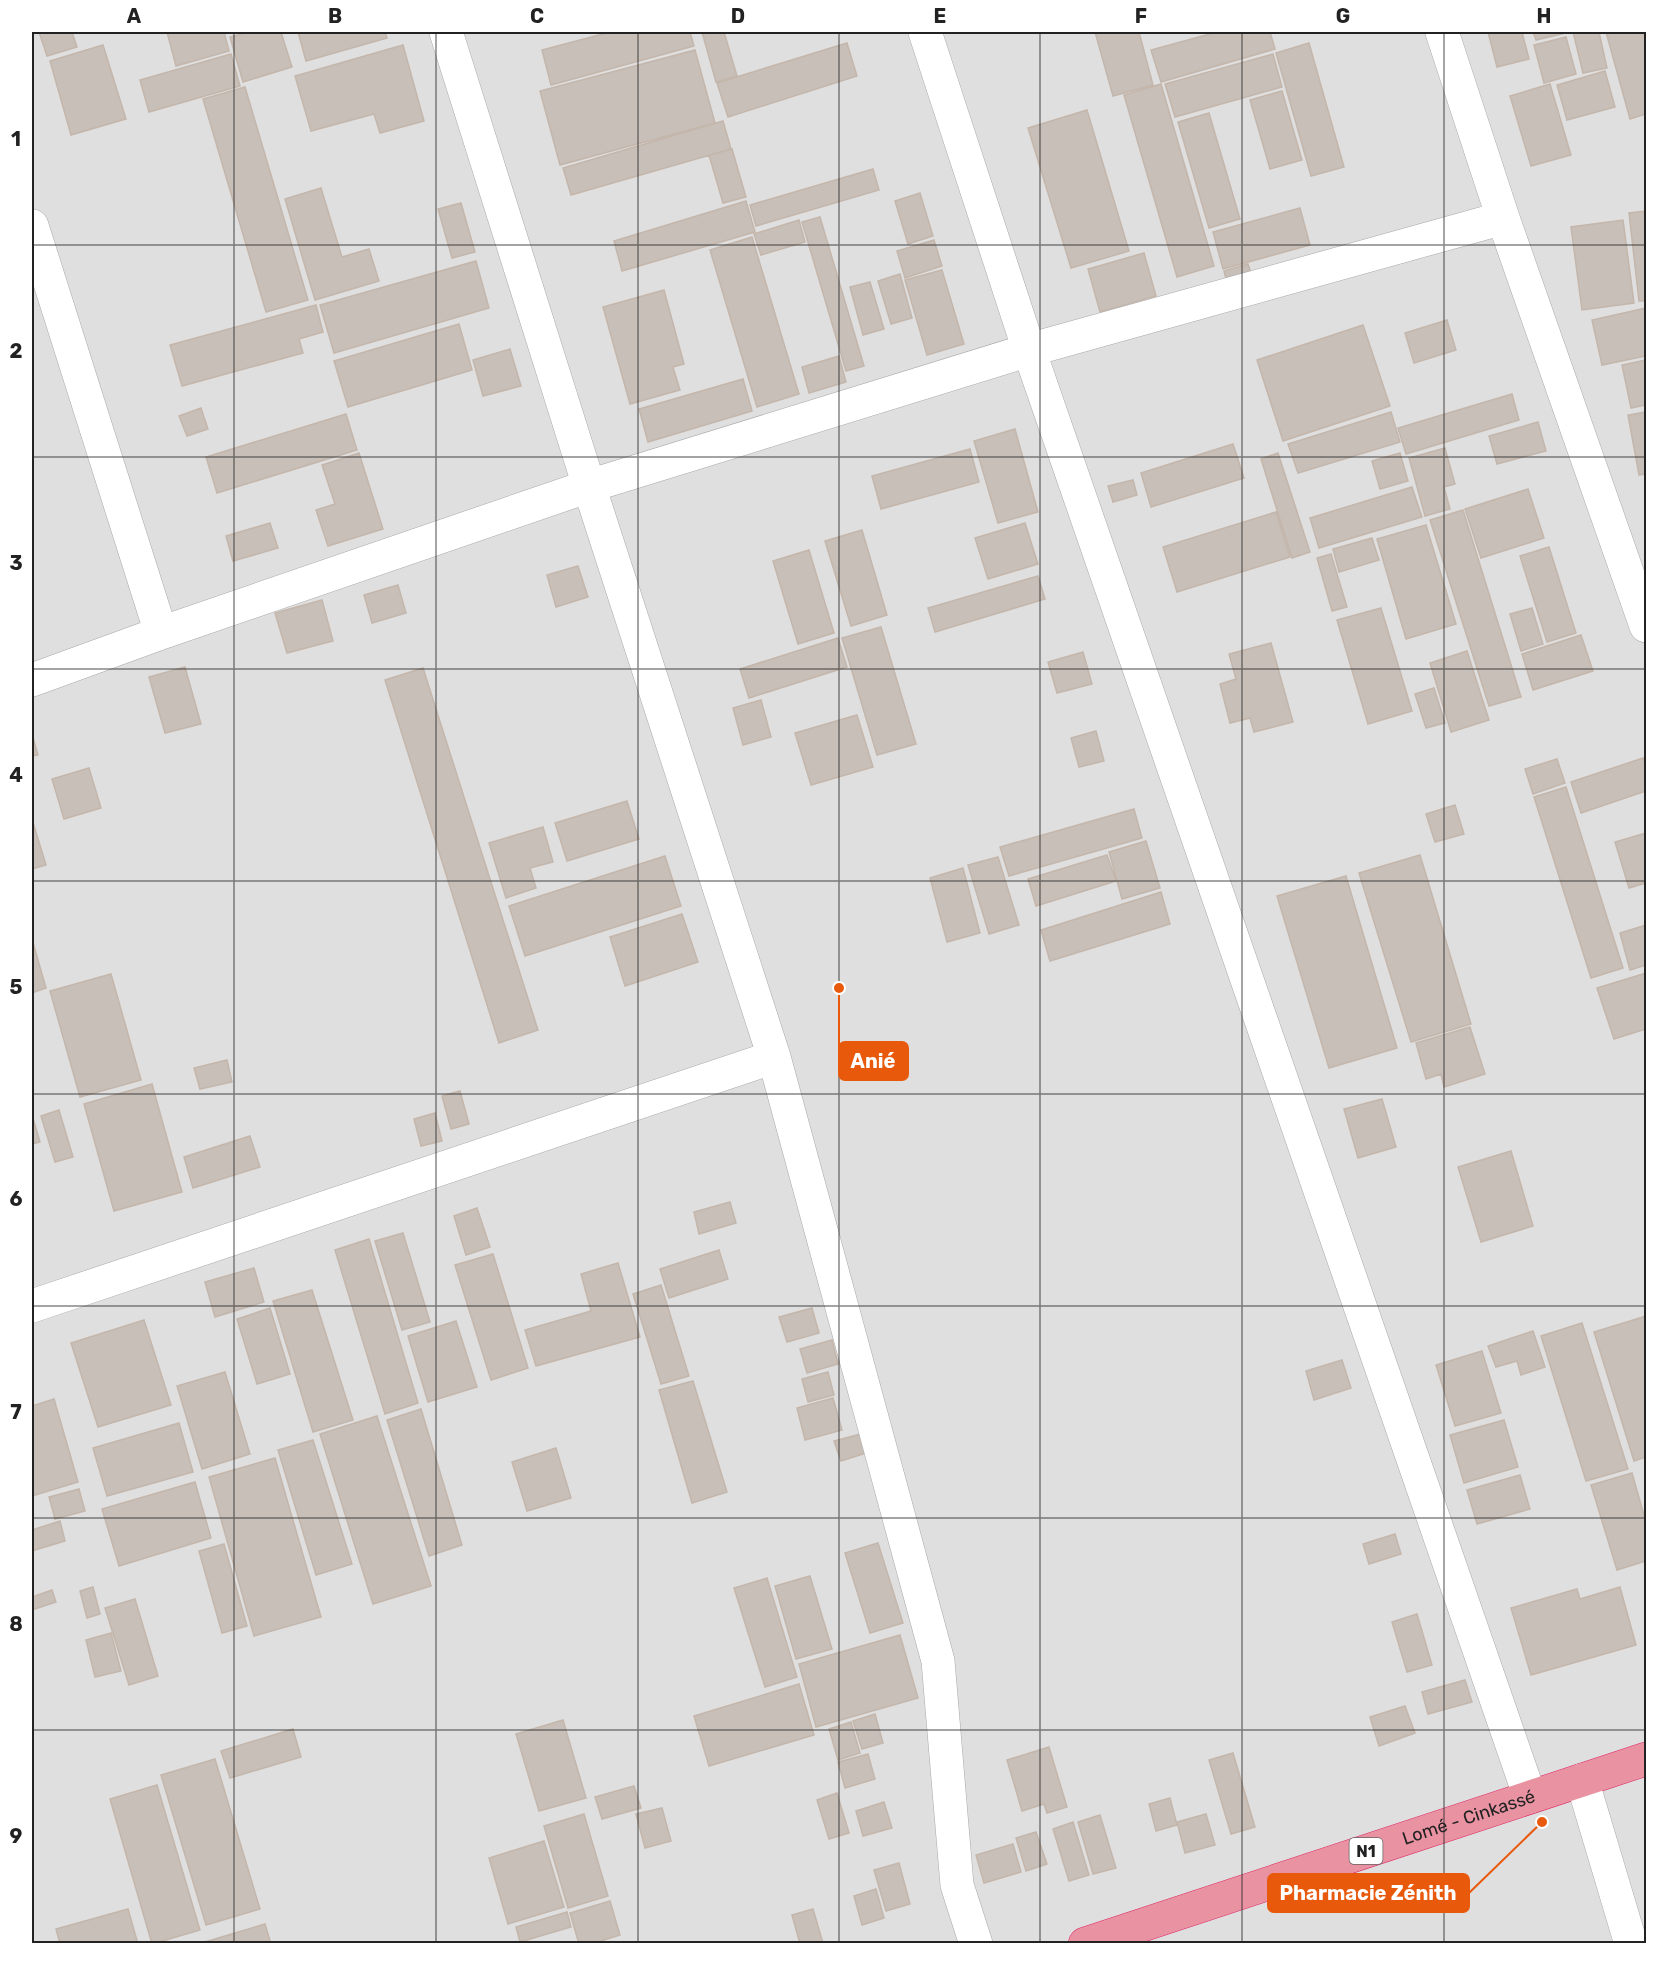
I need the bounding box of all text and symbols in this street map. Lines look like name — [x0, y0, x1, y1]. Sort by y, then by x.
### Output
text: A — [127, 4, 142, 28]
text: B — [328, 4, 342, 28]
text: C — [530, 4, 544, 28]
text: D — [731, 4, 745, 28]
text: E — [934, 4, 946, 28]
text: F — [1135, 4, 1147, 28]
text: G — [1336, 4, 1350, 28]
text: H — [1537, 4, 1551, 28]
text: 1 — [11, 127, 21, 151]
text: 2 — [10, 339, 23, 363]
text: 3 — [9, 551, 23, 575]
text: 4 — [9, 763, 23, 787]
text: 5 — [10, 975, 23, 999]
callout: Anié — [839, 1042, 908, 1080]
text: Anié — [851, 1049, 896, 1073]
text: 6 — [9, 1187, 23, 1211]
text: 7 — [10, 1400, 22, 1424]
text: 8 — [9, 1612, 23, 1636]
street label: Lomé - Cinkassé — [1399, 1785, 1538, 1850]
text: 9 — [10, 1824, 23, 1848]
road number: N1 — [1350, 1838, 1382, 1864]
callout: Pharmacie Zénith — [1268, 1874, 1469, 1912]
text: Pharmacie Zénith — [1280, 1881, 1456, 1905]

